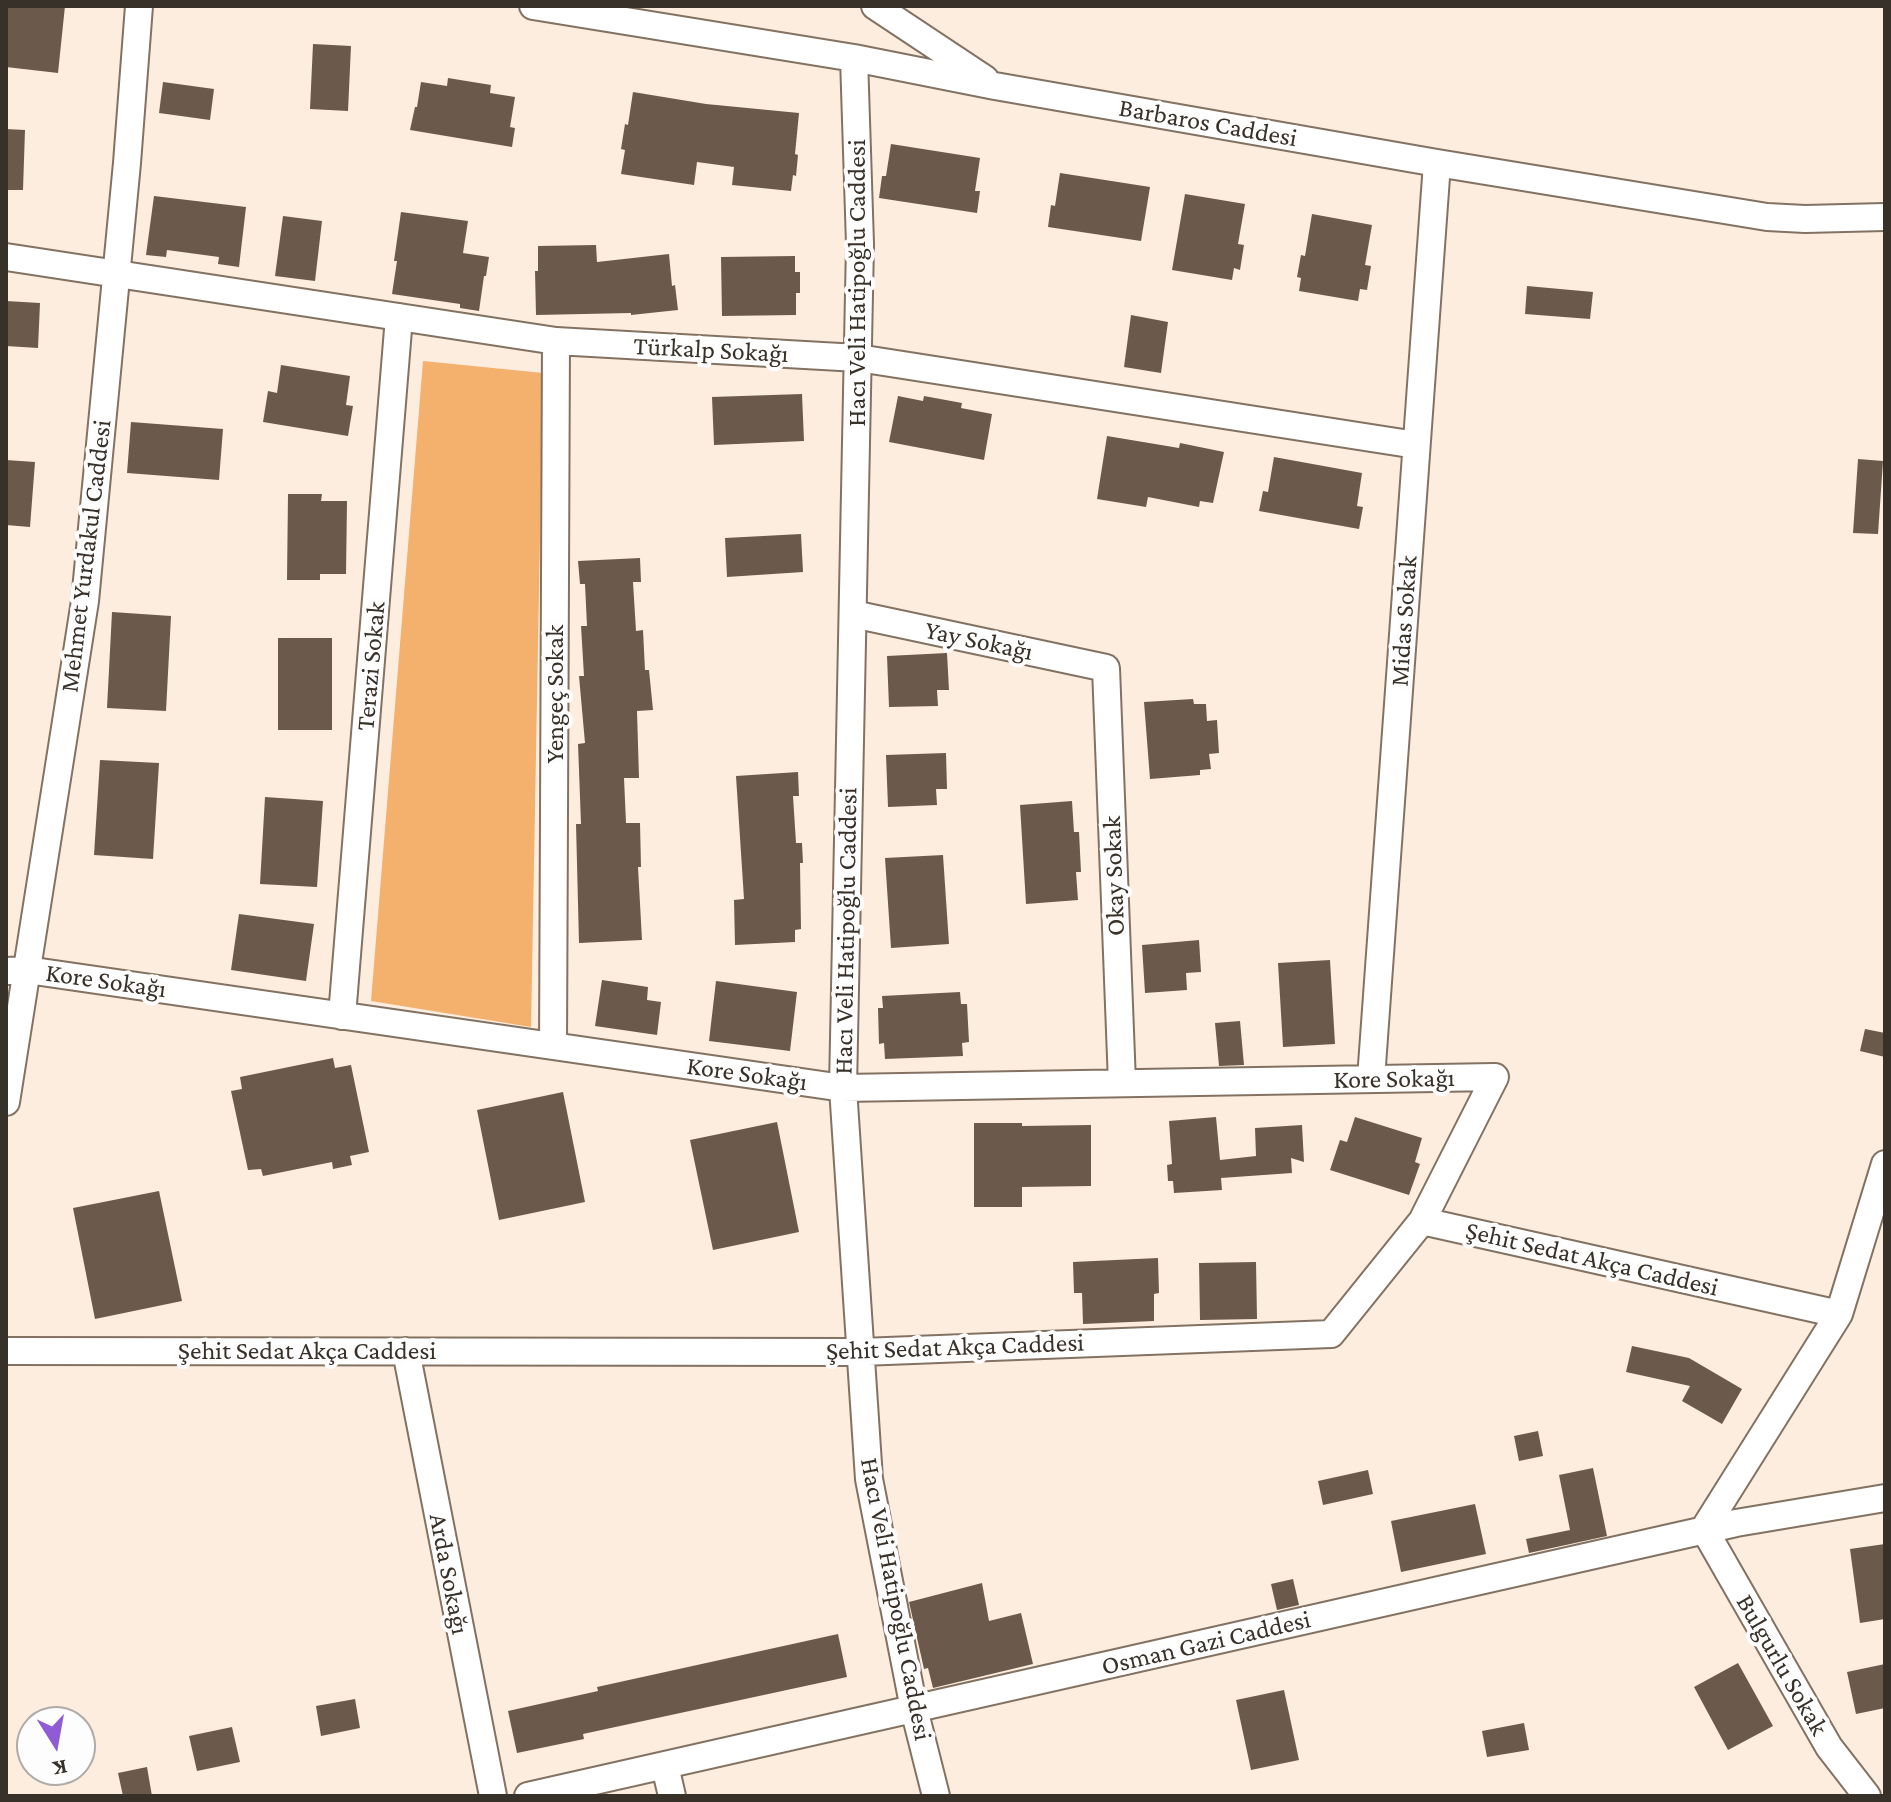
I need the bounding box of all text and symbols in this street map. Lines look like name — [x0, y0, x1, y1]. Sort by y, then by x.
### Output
street label: Barbaros Caddesi — [1116, 92, 1300, 154]
street label: Hacı Veli Hatipoğlu Caddesi — [841, 139, 873, 427]
street label: Türkalp Sokağı — [633, 330, 789, 370]
street label: Mehmet Yurdakul Caddesi — [54, 418, 118, 694]
street label: Midas Sokak — [1384, 555, 1424, 687]
street label: Terazi Sokak — [350, 600, 392, 732]
street label: Yay Sokağı — [922, 614, 1036, 668]
street label: Yengeç Sokak — [539, 625, 571, 763]
street label: Hacı Veli Hatipoğlu Caddesi — [828, 787, 864, 1075]
street label: Okay Sokak — [1096, 815, 1132, 937]
street label: Kore Sokağı — [44, 957, 168, 1005]
street label: Kore Sokağı — [685, 1050, 809, 1098]
street label: Kore Sokağı — [1333, 1062, 1455, 1096]
street label: Şehit Sedat Akça Caddesi — [1463, 1215, 1721, 1303]
street label: Şehit Sedat Akça Caddesi — [825, 1327, 1085, 1367]
street label: Şehit Sedat Akça Caddesi — [178, 1335, 436, 1367]
street label: Hacı Veli Hatipoğlu Caddesi — [853, 1455, 939, 1743]
street label: Arda Sokağı — [422, 1511, 476, 1637]
street label: Bulgurlu Sokak — [1729, 1589, 1835, 1741]
street label: Osman Gazi Caddesi — [1098, 1604, 1314, 1682]
north arrow — [16, 1706, 96, 1786]
text: K — [51, 1754, 70, 1782]

